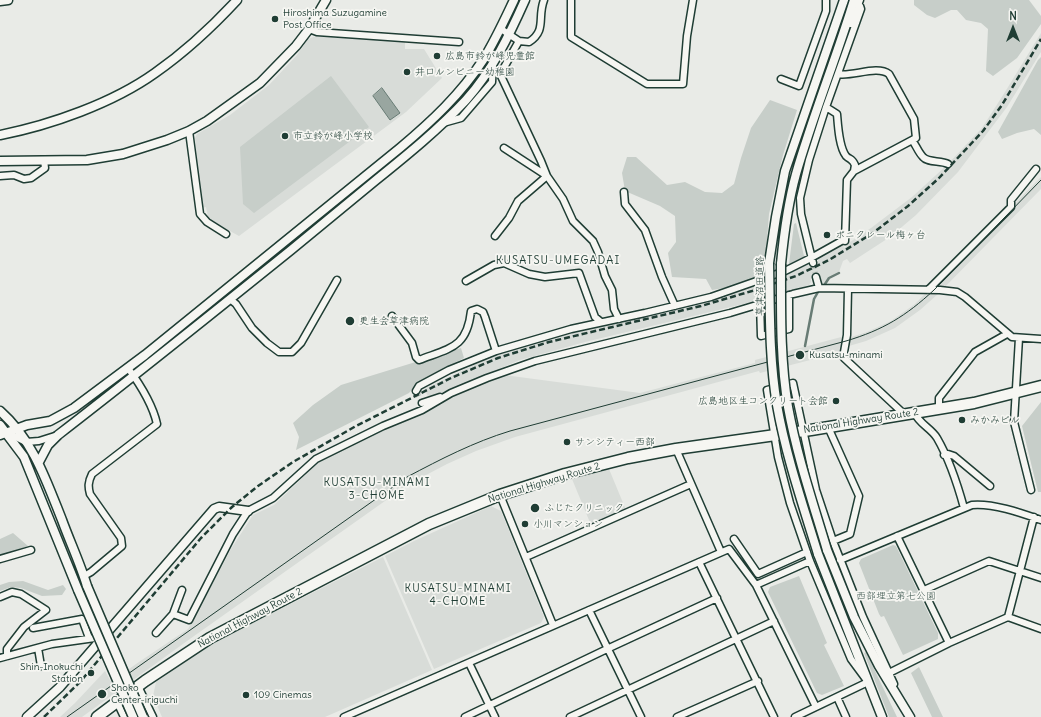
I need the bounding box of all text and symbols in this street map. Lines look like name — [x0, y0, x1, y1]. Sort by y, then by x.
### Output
place label: Hiroshima Suzugamine Post Office — [283, 7, 387, 30]
north arrow — [993, 8, 1033, 48]
text: N — [1009, 9, 1017, 23]
marker: Hiroshima Suzugamine Post Office — [270, 14, 280, 24]
place label: 広島市鈴が峰児童館 — [445, 50, 535, 62]
marker: 広島市鈴が峰児童館 — [432, 51, 442, 61]
place label: 井口ルンビニー幼稚園 — [415, 66, 515, 78]
marker: 井口ルンビニー幼稚園 — [402, 67, 412, 77]
place label: 市立鈴が峰小学校 — [293, 130, 373, 142]
marker: 市立鈴が峰小学校 — [280, 131, 290, 141]
place label: ポニクレール梅ヶ台 — [835, 229, 925, 241]
marker: ポニクレール梅ヶ台 — [822, 230, 832, 240]
district label: KUSATSU-UMEGADAI — [496, 254, 620, 268]
street label: 草津沼田道路 — [754, 256, 766, 316]
marker: 更生会草津病院 — [344, 315, 356, 327]
place label: 更生会草津病院 — [359, 315, 429, 327]
marker: Kusatsu-minami — [794, 349, 806, 361]
place label: Kusatsu-minami — [809, 349, 882, 361]
place label: 広島地区生コンクリート会館 — [698, 395, 828, 407]
marker: 広島地区生コンクリート会館 — [831, 396, 841, 406]
street label: National Highway Route 2 — [803, 406, 919, 436]
place label: みかみビル — [970, 414, 1020, 426]
marker: みかみビル — [957, 415, 967, 425]
place label: サンシティー西部 — [575, 436, 655, 448]
marker: サンシティー西部 — [562, 437, 572, 447]
street label: National Highway Route 2 — [487, 460, 601, 506]
district label: KUSATSU-MINAMI 3-CHOME — [323, 476, 431, 502]
marker: ふじたクリニック — [529, 502, 541, 514]
place label: ふじたクリニック — [544, 502, 624, 514]
place label: 小川マンション — [533, 518, 603, 530]
marker: 小川マンション — [520, 519, 530, 529]
district label: KUSATSU-MINAMI 4-CHOME — [404, 582, 512, 608]
street label: National Highway Route 2 — [196, 585, 304, 651]
park label: 西部埋立第七公園 — [856, 590, 936, 602]
place label: Shin-Inokuchi Station — [20, 661, 83, 684]
marker: Shin-Inokuchi Station — [86, 668, 96, 678]
place label: Shoko Center-iriguchi — [111, 682, 178, 706]
marker: Shoko Center-iriguchi — [96, 688, 108, 700]
place label: 109 Cinemas — [254, 689, 312, 701]
marker: 109 Cinemas — [241, 690, 251, 700]

